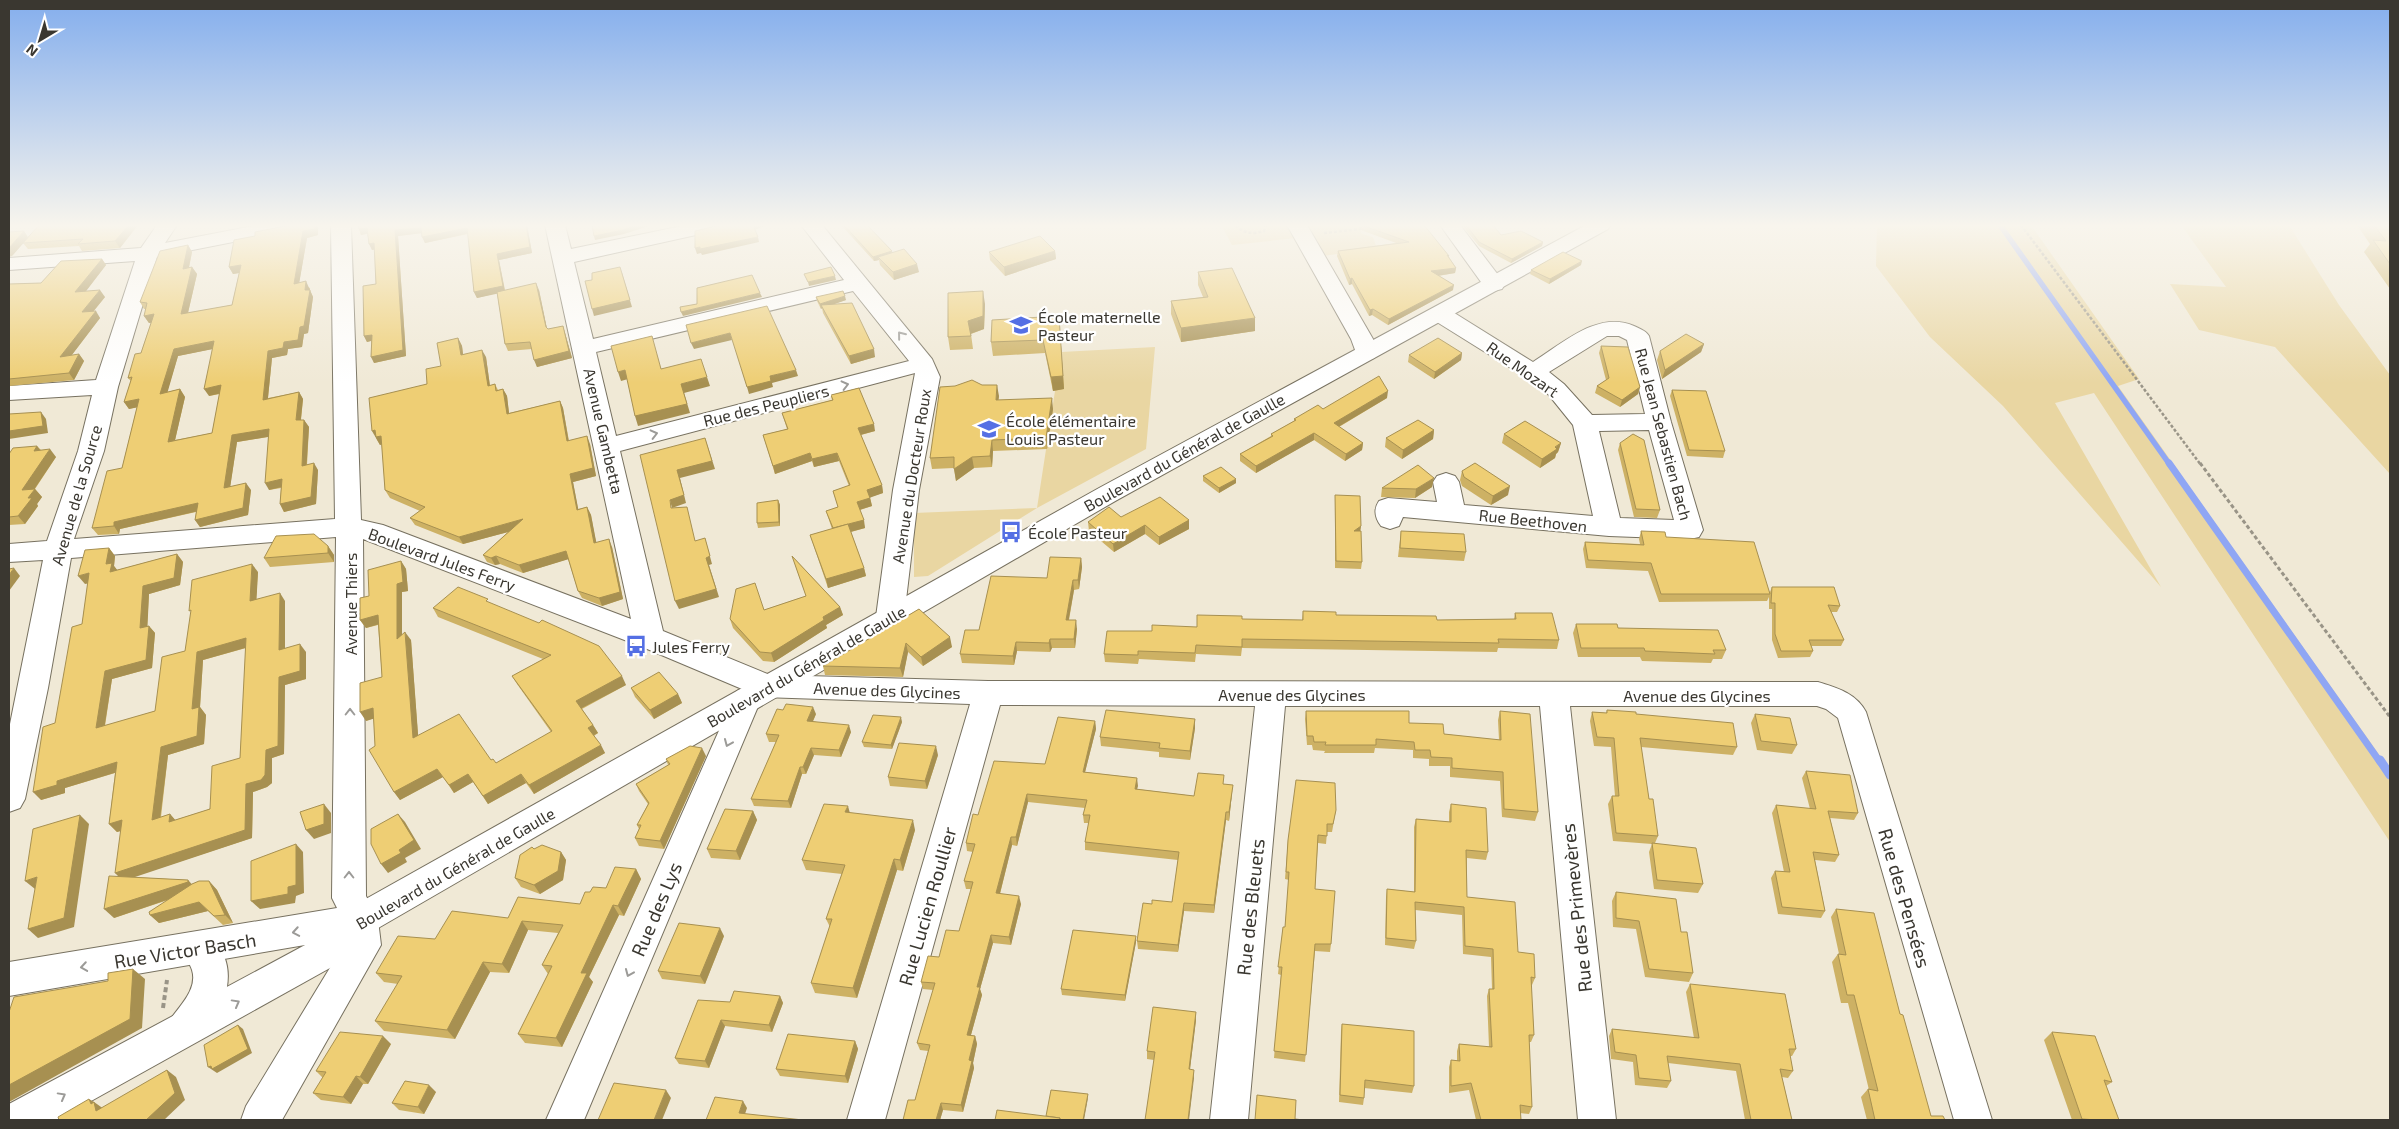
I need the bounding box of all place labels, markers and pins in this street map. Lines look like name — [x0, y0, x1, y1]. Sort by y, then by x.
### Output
place label: École maternelle Pasteur — [1038, 307, 1161, 344]
school or university icon: École maternelle Pasteur — [1008, 312, 1034, 338]
place label: École élémentaire Louis Pasteur — [1006, 411, 1136, 448]
school or university icon: École élémentaire Louis Pasteur — [976, 416, 1002, 442]
bus stop icon: École Pasteur — [998, 519, 1024, 545]
place label: École Pasteur — [1028, 523, 1128, 542]
bus stop icon: Jules Ferry — [623, 633, 649, 659]
place label: Jules Ferry — [652, 637, 730, 656]

